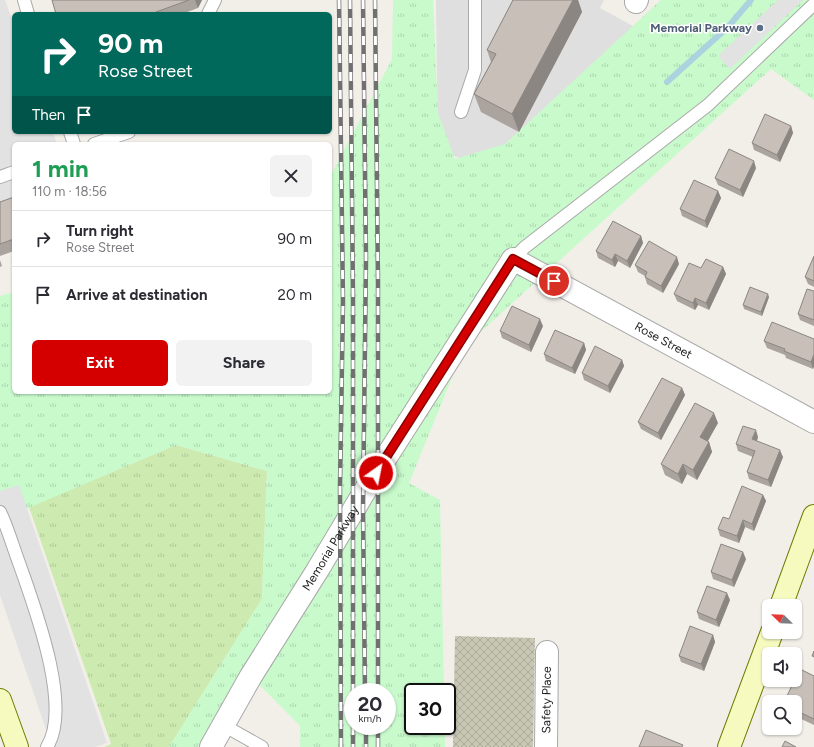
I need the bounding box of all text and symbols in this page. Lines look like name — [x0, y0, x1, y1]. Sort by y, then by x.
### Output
place label: Memorial Parkway — [650, 21, 752, 35]
marker: Memorial Parkway — [755, 23, 765, 33]
text: 90 m — [98, 26, 163, 60]
icon: right — [32, 28, 84, 80]
text: Rose Street — [98, 60, 193, 82]
icon: arrive — [73, 104, 95, 126]
text: Then — [32, 106, 65, 124]
text: 1 min — [32, 154, 89, 183]
button: close — [270, 155, 312, 197]
text: 110 m · 18:56 — [32, 184, 107, 199]
text: Turn right — [66, 222, 134, 240]
icon: right — [32, 228, 54, 250]
text: 90 m — [277, 230, 312, 248]
text: Rose Street — [66, 240, 134, 255]
pin — [537, 264, 571, 298]
icon: arrive — [543, 270, 565, 292]
icon: arrive — [32, 284, 54, 306]
text: Arrive at destination — [66, 286, 207, 304]
text: 20 m — [278, 286, 312, 304]
street label: Rose Street — [632, 319, 695, 362]
button: Exit — [32, 340, 168, 386]
button: Share — [176, 340, 312, 386]
position arrow — [355, 452, 397, 494]
street label: Memorial Parkway — [299, 502, 362, 593]
north arrow — [762, 599, 802, 639]
map controls — [762, 599, 802, 735]
button: sound — [762, 647, 802, 687]
street label: Safety Place — [539, 666, 554, 734]
speed limit sign: 30 — [404, 683, 456, 735]
text: 20 — [358, 692, 382, 716]
button: search — [762, 695, 802, 735]
text: km/h — [359, 712, 381, 725]

